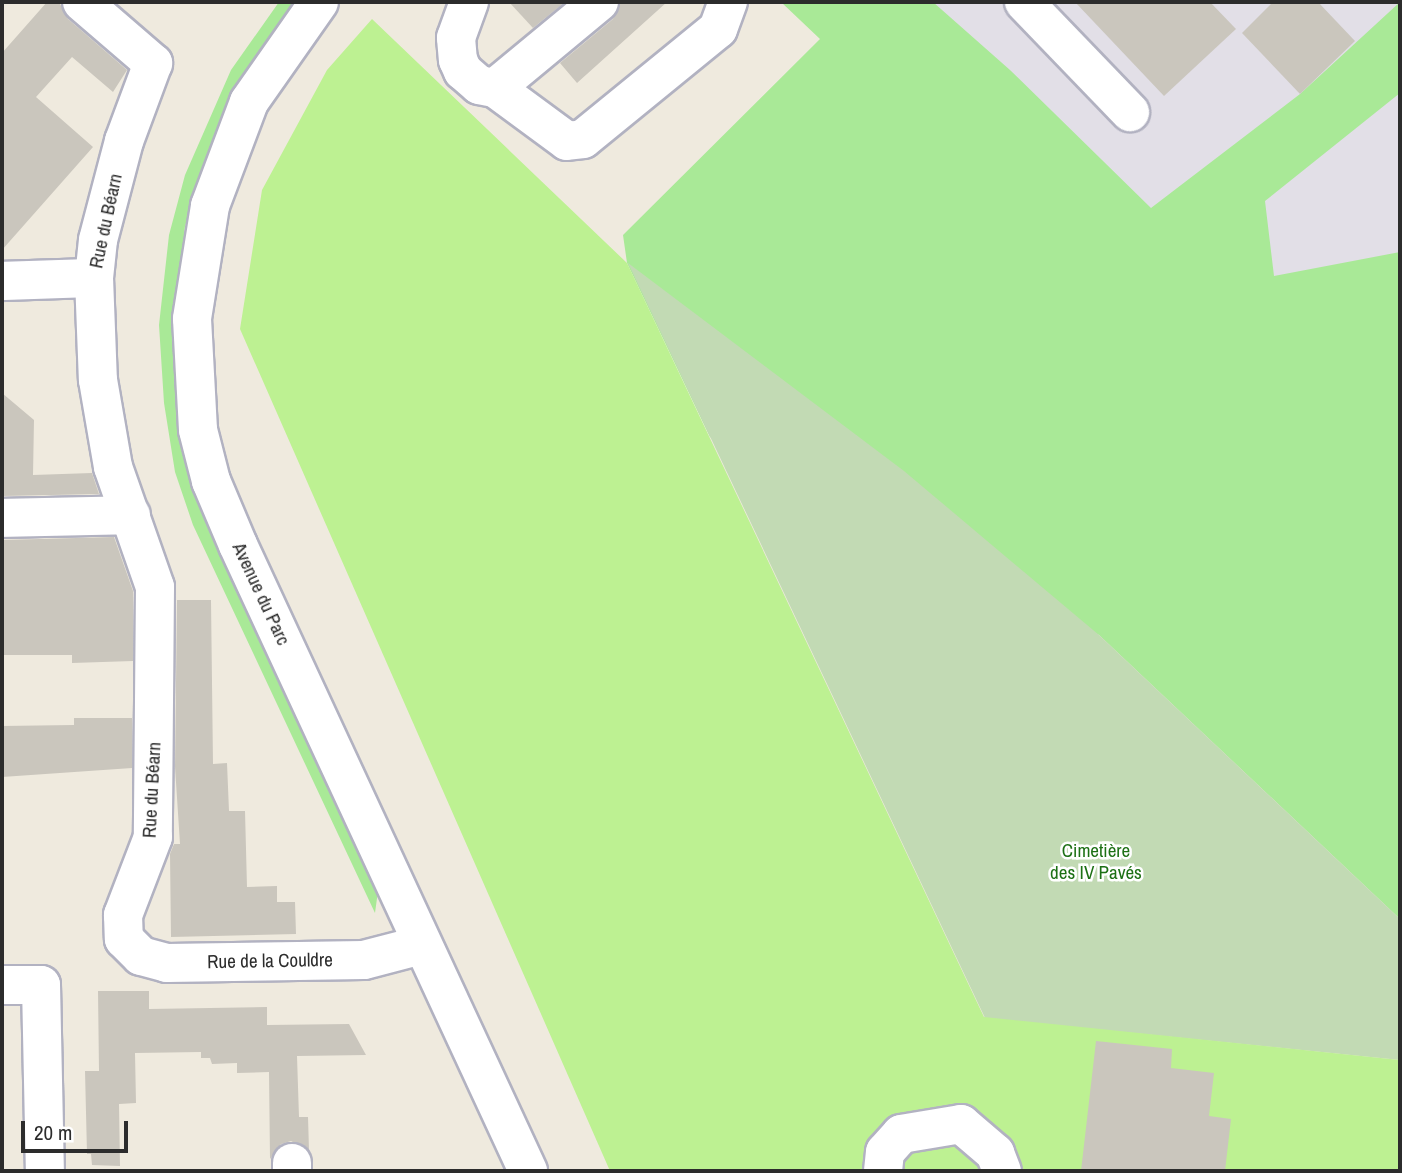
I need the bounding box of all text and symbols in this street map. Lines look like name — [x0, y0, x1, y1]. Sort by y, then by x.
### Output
street label: Rue du Béarn — [85, 172, 127, 270]
street label: Avenue du Parc — [227, 539, 295, 649]
street label: Rue du Béarn — [138, 741, 166, 839]
park label: Cimetière des IV Pavés — [1050, 840, 1142, 884]
street label: Rue de la Couldre — [207, 949, 333, 973]
scale bar — [24, 1106, 131, 1150]
text: 20 m — [34, 1118, 72, 1147]

